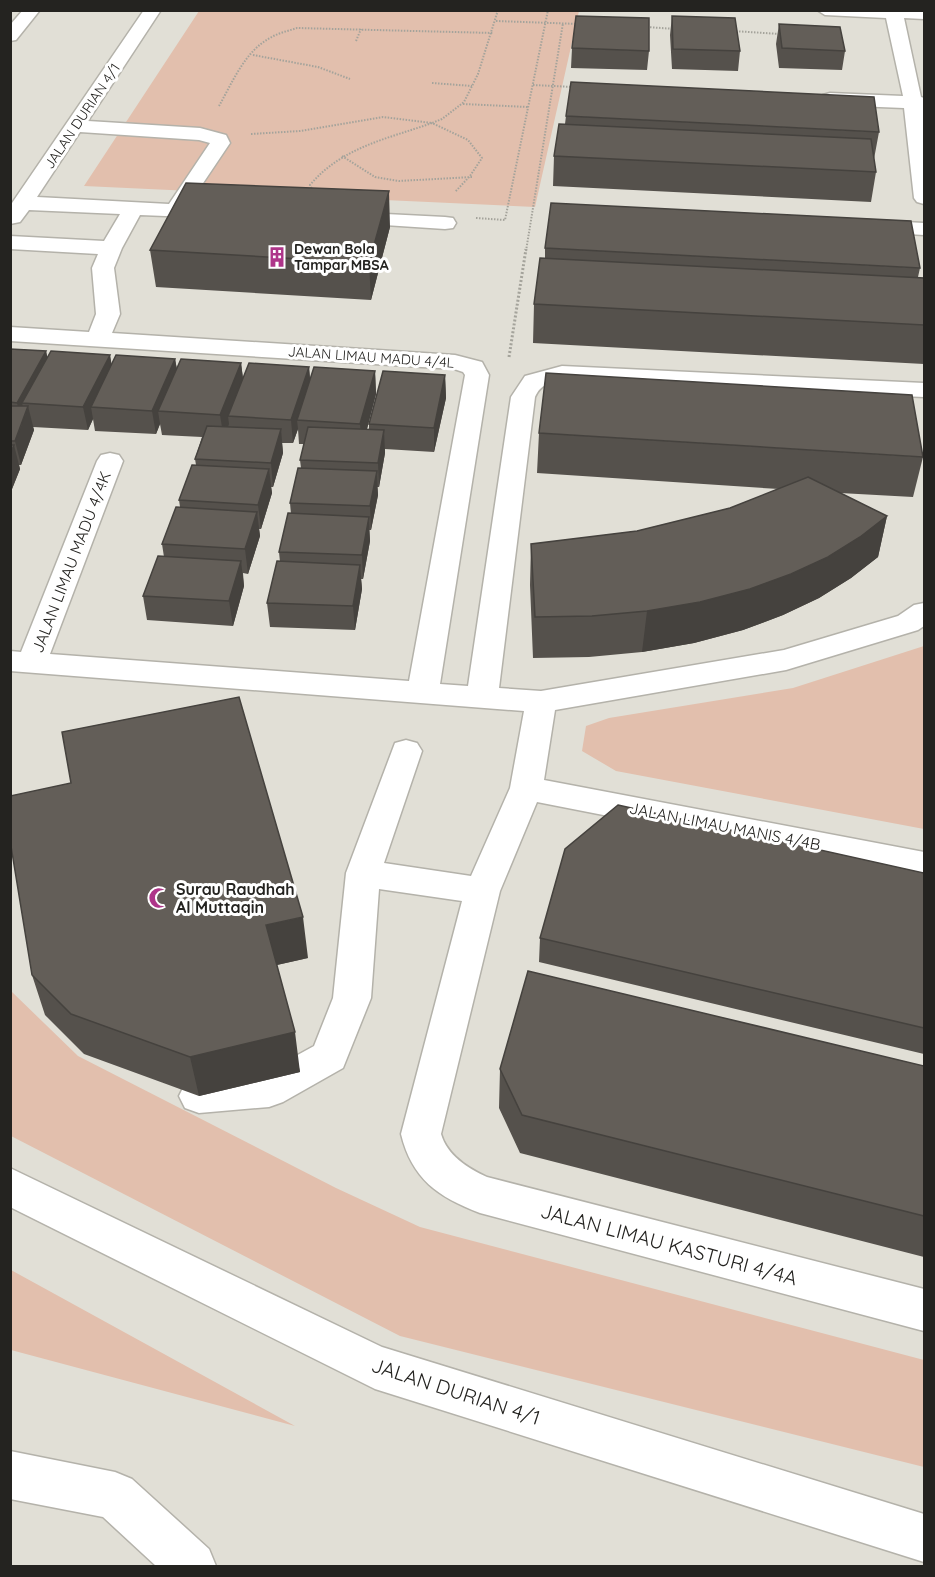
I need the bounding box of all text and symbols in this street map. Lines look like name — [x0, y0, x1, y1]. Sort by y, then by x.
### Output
street label: JALAN DURIAN 4/1 — [40, 60, 124, 172]
place label: Dewan Bola Tampar MBSA — [294, 240, 389, 274]
building icon: Dewan Bola Tampar MBSA — [265, 245, 289, 269]
street label: JALAN LIMAU MADU 4/4L — [287, 342, 455, 372]
street label: JALAN LIMAU MADU 4/4K — [27, 468, 115, 656]
street label: JALAN LIMAU MANIS 4/4B — [628, 798, 822, 854]
place label: Surau Raudhah Al Muttaqin — [176, 879, 295, 917]
mosque icon: Surau Raudhah Al Muttaqin — [147, 886, 171, 910]
street label: JALAN LIMAU KASTURI 4/4A — [538, 1198, 800, 1290]
street label: JALAN DURIAN 4/1 — [368, 1352, 544, 1430]

